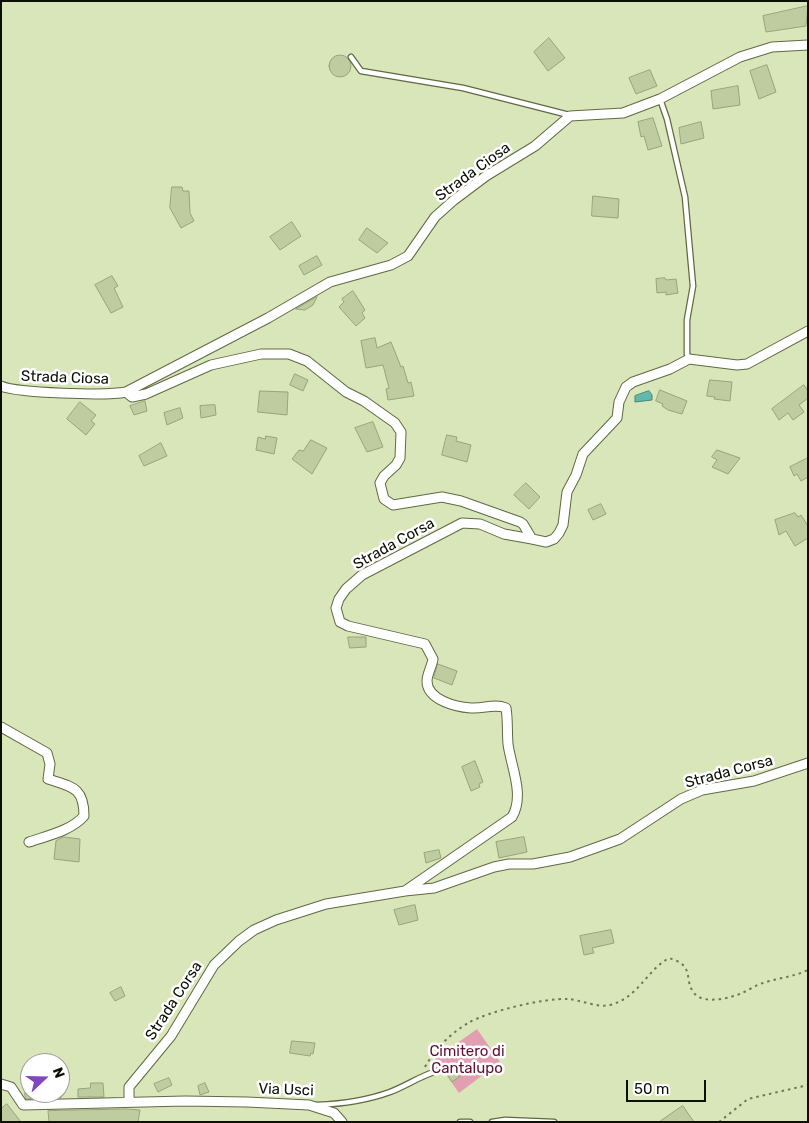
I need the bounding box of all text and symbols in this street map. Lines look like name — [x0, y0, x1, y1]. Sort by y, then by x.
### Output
street label: Strada Ciosa — [432, 139, 514, 205]
street label: Strada Ciosa — [21, 367, 109, 389]
street label: Strada Corsa — [350, 514, 438, 574]
street label: Strada Corsa — [683, 752, 775, 792]
street label: Strada Corsa — [142, 958, 206, 1044]
park label: Cimitero di Cantalupo — [429, 1043, 505, 1078]
north arrow — [20, 1053, 70, 1103]
text: N — [49, 1065, 68, 1081]
scale bar — [629, 1070, 709, 1102]
street label: Via Usci — [258, 1080, 314, 1100]
text: 50 m — [634, 1080, 669, 1098]

